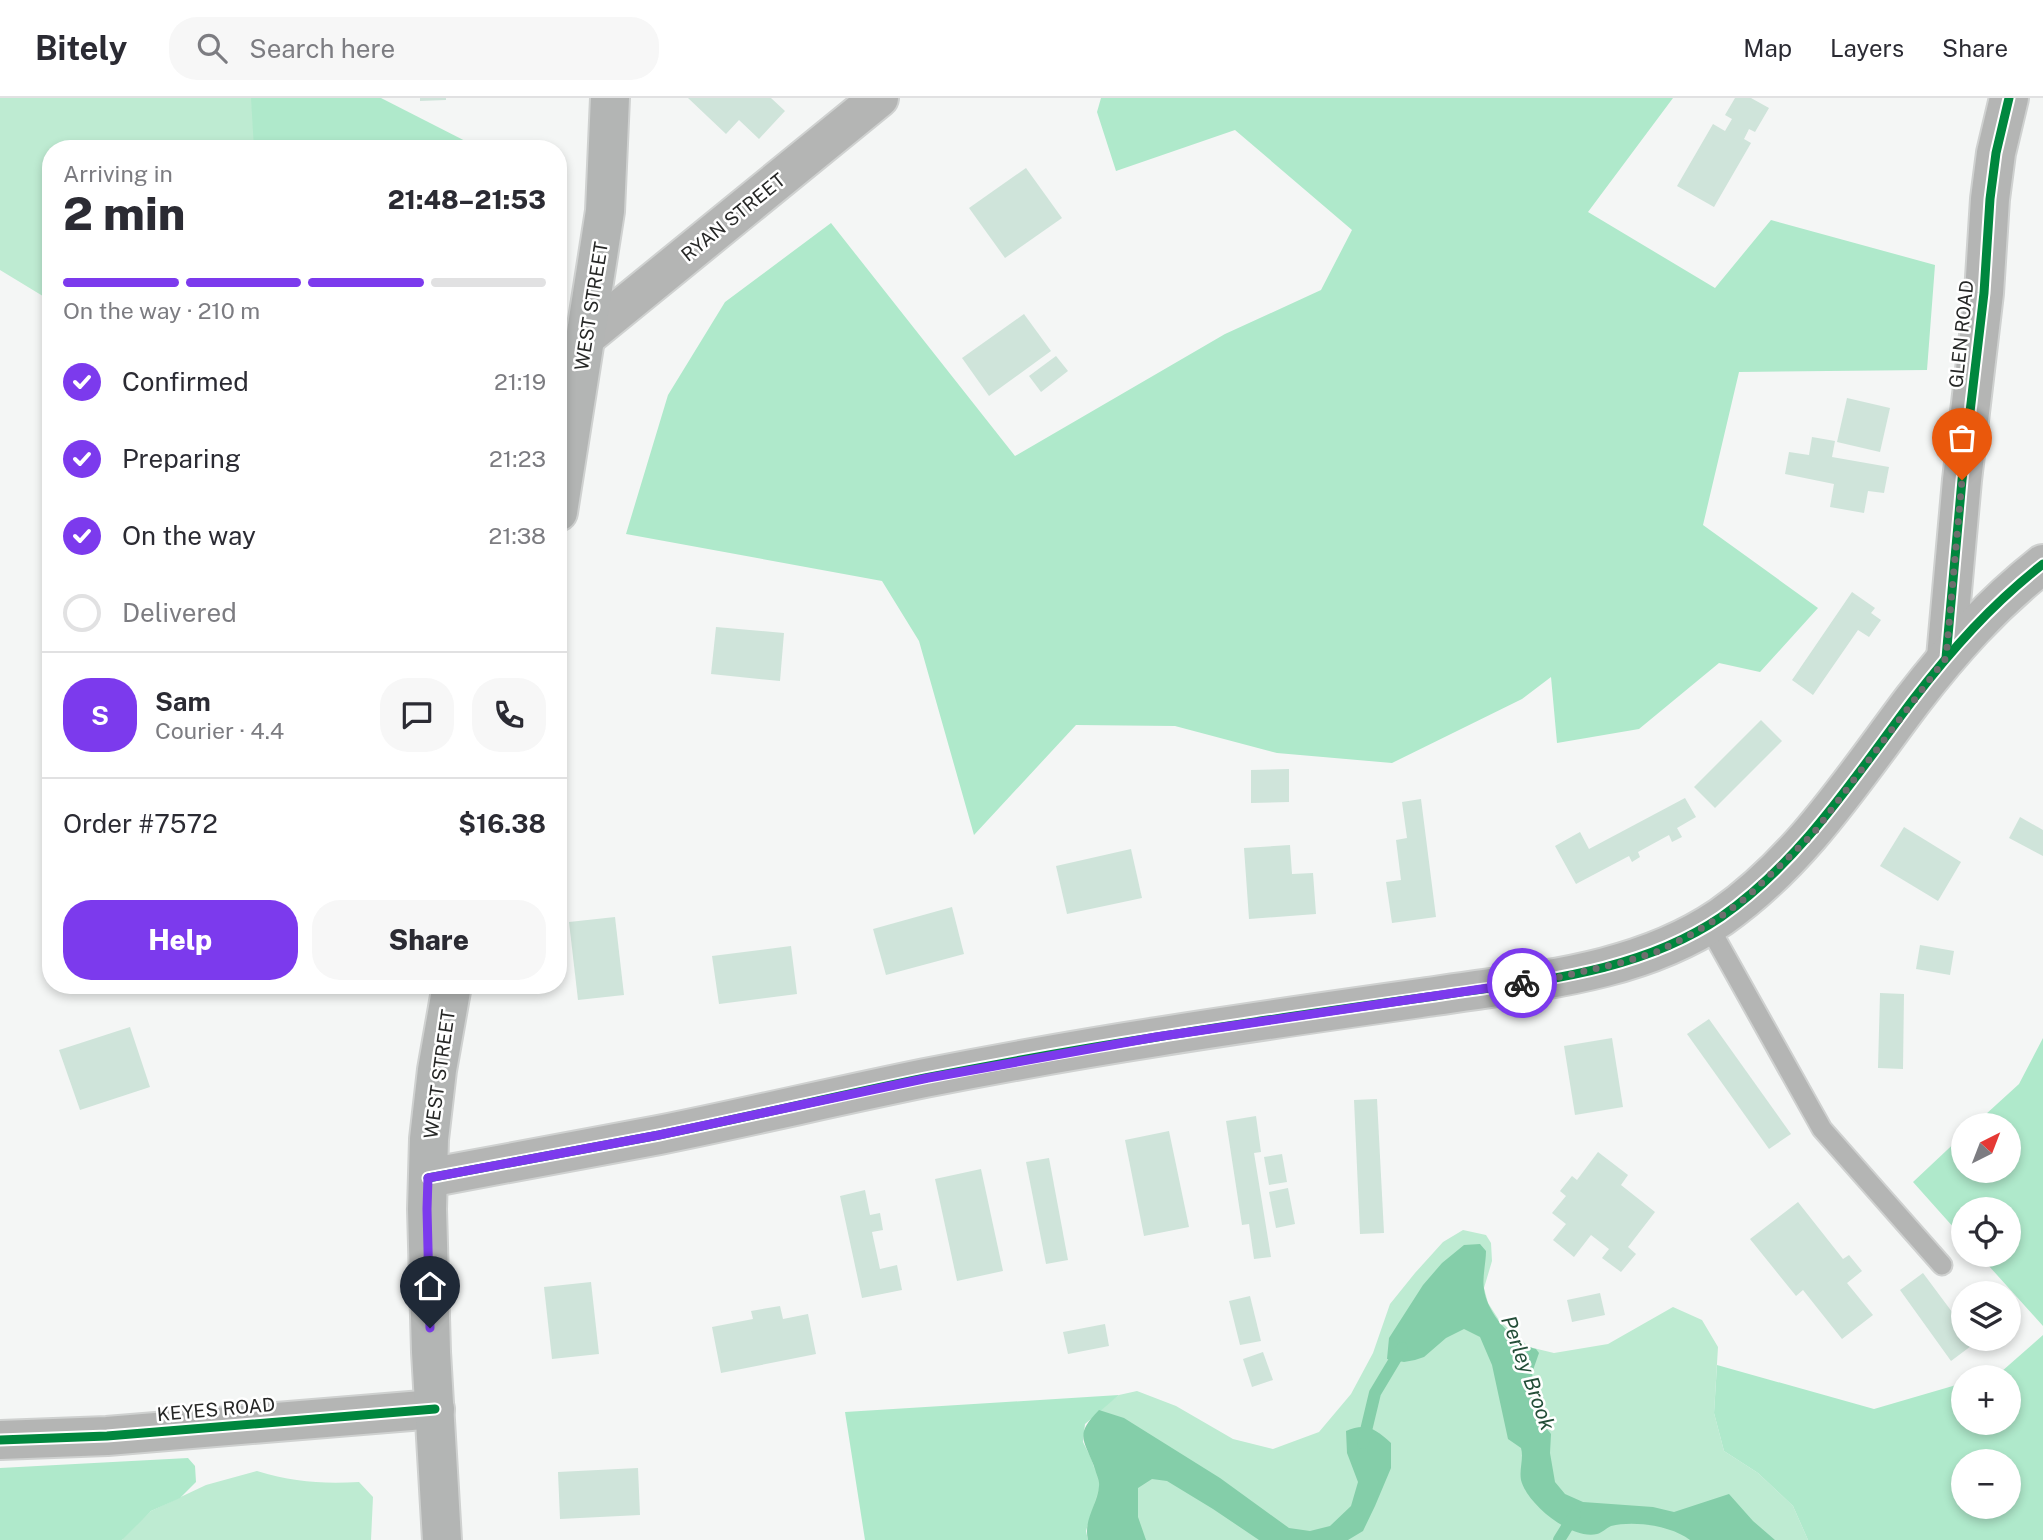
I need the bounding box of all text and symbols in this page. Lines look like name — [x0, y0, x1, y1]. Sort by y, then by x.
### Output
search box — [169, 17, 659, 80]
text: Bitely — [35, 29, 127, 67]
icon: search — [193, 29, 231, 67]
text: Search here — [249, 33, 395, 64]
text: Map — [1743, 34, 1792, 62]
text: Layers — [1830, 34, 1904, 62]
text: Share — [1942, 34, 2008, 62]
text: Arriving in — [63, 160, 173, 187]
street label: RYAN STREET — [677, 168, 789, 266]
text: 21:48–21:53 — [388, 184, 546, 215]
text: 2 min — [63, 186, 185, 240]
street label: WEST STREET — [570, 240, 612, 372]
street label: GLEN ROAD — [1944, 279, 1978, 389]
text: On the way · 210 m — [63, 297, 260, 324]
icon: check — [63, 363, 101, 401]
text: Confirmed — [122, 366, 249, 397]
text: 21:19 — [494, 368, 546, 395]
pin — [1932, 408, 1992, 480]
icon: bag — [1943, 419, 1981, 457]
icon: check — [63, 440, 101, 478]
text: Preparing — [122, 443, 241, 474]
text: 21:23 — [489, 445, 546, 472]
icon: check — [63, 517, 101, 555]
text: On the way — [122, 520, 256, 551]
text: 21:38 — [489, 522, 546, 549]
text: Delivered — [122, 597, 237, 628]
button: chat — [380, 678, 454, 752]
button: phone — [472, 678, 546, 752]
text: Sam — [155, 686, 211, 717]
text: S — [91, 700, 109, 731]
text: Courier · 4.4 — [155, 717, 284, 744]
text: Order #7572 — [63, 808, 218, 839]
text: $16.38 — [458, 808, 546, 839]
button: Help — [63, 900, 298, 980]
button: Share — [312, 900, 546, 980]
courier — [1487, 948, 1557, 1018]
icon: bike — [1503, 964, 1541, 1002]
street label: WEST STREET — [419, 1008, 459, 1140]
north arrow — [1951, 1113, 2021, 1183]
map controls — [1951, 1113, 2021, 1519]
button: locate — [1951, 1197, 2021, 1267]
pin — [400, 1256, 460, 1328]
icon: home — [411, 1267, 449, 1305]
button: layers — [1951, 1281, 2021, 1351]
water label: Perley Brook — [1496, 1312, 1561, 1434]
button: + — [1951, 1365, 2021, 1435]
street label: KEYES ROAD — [156, 1393, 276, 1425]
button: − — [1951, 1449, 2021, 1519]

